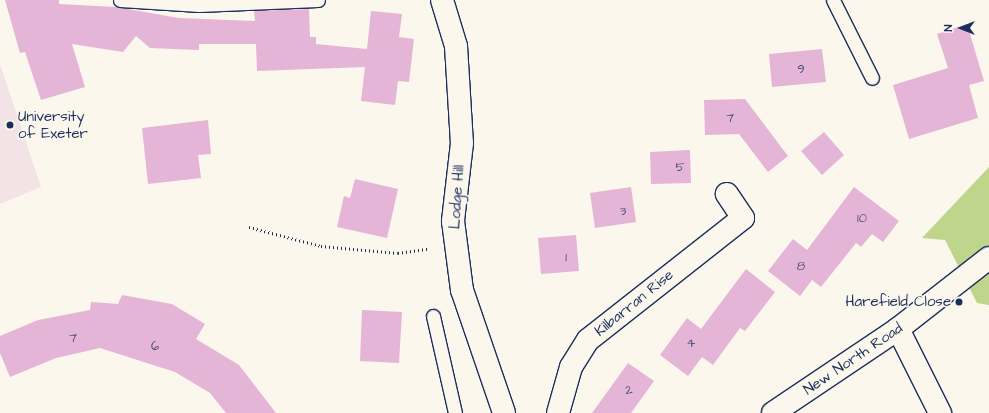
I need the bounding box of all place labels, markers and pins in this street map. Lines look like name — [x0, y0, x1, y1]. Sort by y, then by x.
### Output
place label: University of Exeter — [18, 107, 88, 142]
marker: University of Exeter — [5, 120, 15, 130]
place label: Harefield Close — [845, 293, 951, 311]
marker: Harefield Close — [954, 297, 964, 307]

